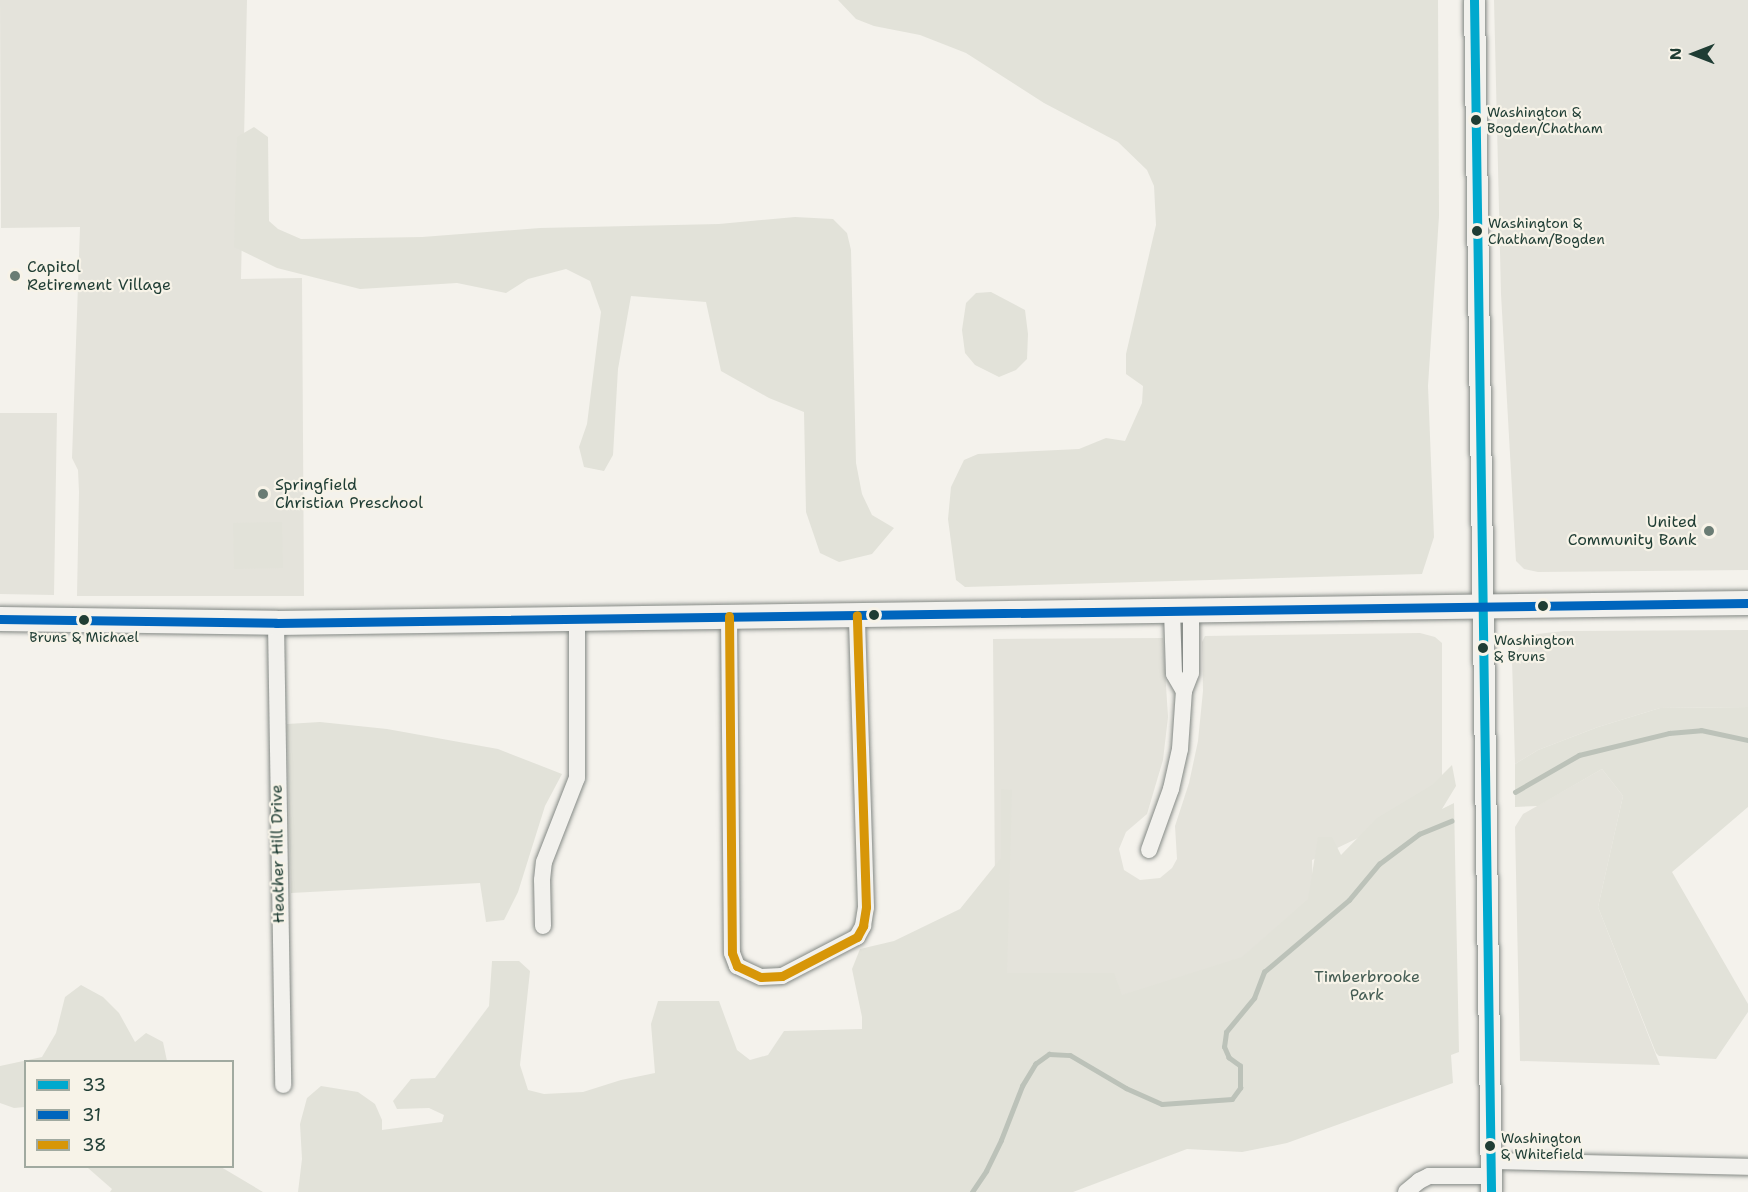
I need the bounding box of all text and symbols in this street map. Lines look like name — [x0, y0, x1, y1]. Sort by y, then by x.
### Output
north arrow — [1664, 24, 1724, 84]
text: N — [1665, 48, 1686, 60]
place label: Washington & Bogden/Chatham — [1487, 104, 1603, 136]
marker: Washington & Bogden/Chatham — [1470, 114, 1482, 126]
place label: Washington & Chatham/Bogden — [1488, 215, 1605, 248]
marker: Washington & Chatham/Bogden — [1471, 225, 1483, 237]
place label: Capitol Retirement Village — [27, 257, 171, 295]
marker: Capitol Retirement Village — [8, 269, 22, 283]
place label: Springfield Christian Preschool — [275, 475, 423, 513]
marker: Springfield Christian Preschool — [256, 487, 270, 501]
place label: United Community Bank — [1568, 512, 1697, 550]
marker: United Community Bank — [1702, 524, 1716, 538]
unlabelled marker — [1537, 600, 1549, 612]
unlabelled marker — [868, 609, 880, 621]
marker: Bruns & Michael — [78, 614, 90, 626]
place label: Bruns & Michael — [29, 629, 139, 645]
place label: Washington & Bruns — [1494, 632, 1574, 664]
marker: Washington & Bruns — [1477, 642, 1489, 654]
street label: Heather Hill Drive — [267, 784, 289, 924]
park label: Timberbrooke Park — [1314, 967, 1420, 1005]
legend — [24, 1060, 234, 1168]
text: 33 — [82, 1073, 106, 1097]
text: 31 — [82, 1103, 101, 1127]
place label: Washington & Whitefield — [1501, 1130, 1583, 1162]
text: 38 — [82, 1133, 107, 1157]
marker: Washington & Whitefield — [1484, 1140, 1496, 1152]

